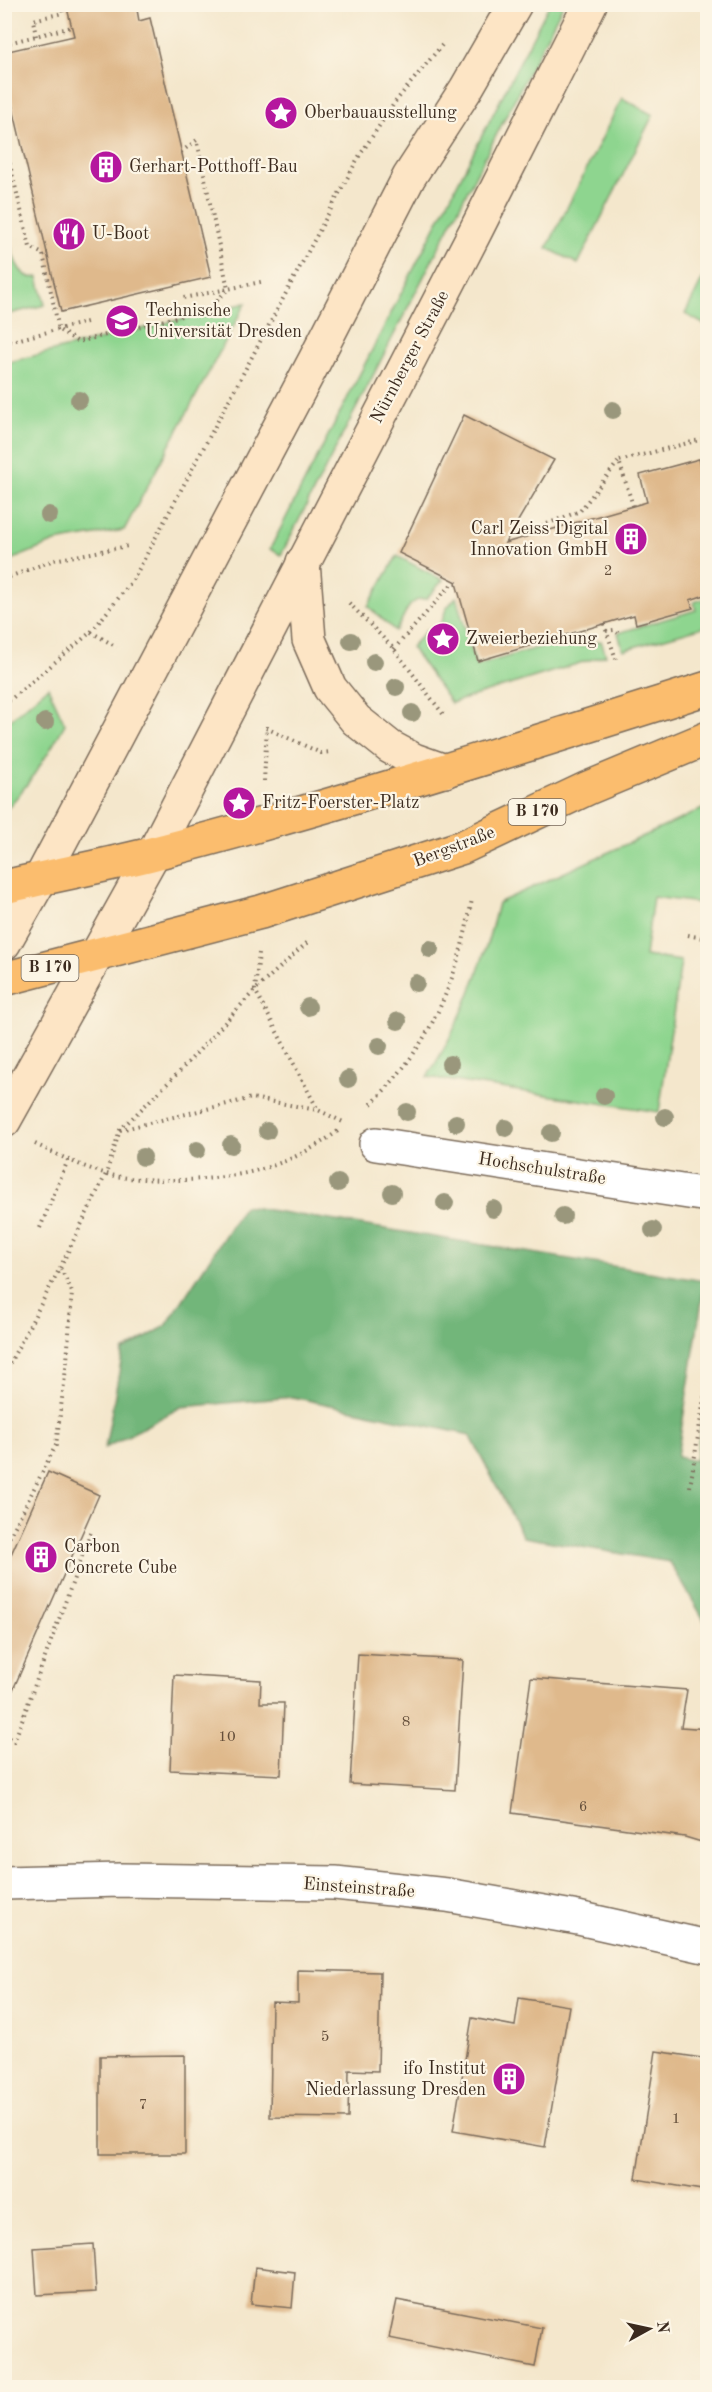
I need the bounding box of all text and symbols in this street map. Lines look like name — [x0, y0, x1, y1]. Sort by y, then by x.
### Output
place icon: Oberbauausstellung — [263, 95, 299, 131]
place label: Oberbauausstellung — [304, 104, 457, 122]
building icon: Gerhart-Potthoff-Bau — [88, 149, 124, 185]
place label: Gerhart-Potthoff-Bau — [129, 158, 298, 176]
restaurant icon: U-Boot — [51, 216, 87, 252]
place label: U-Boot — [92, 225, 149, 243]
street label: Nürnberger Straße — [367, 288, 453, 426]
place label: Technische Universität Dresden — [145, 302, 302, 341]
school or university icon: Technische Universität Dresden — [104, 303, 140, 339]
place label: Carl Zeiss Digital Innovation GmbH — [470, 520, 608, 559]
building icon: Carl Zeiss Digital Innovation GmbH — [613, 521, 649, 557]
house number: 2 — [604, 564, 612, 579]
place icon: Zweierbeziehung — [425, 621, 461, 657]
place label: Zweierbeziehung — [466, 630, 597, 648]
place icon: Fritz-Foerster-Platz — [221, 785, 257, 821]
place label: Fritz-Foerster-Platz — [262, 794, 419, 812]
road number: B 170 — [508, 799, 566, 825]
street label: Bergstraße — [411, 823, 497, 871]
road number: B 170 — [22, 955, 78, 981]
street label: Hochschulstraße — [477, 1150, 607, 1188]
place label: Carbon Concrete Cube — [64, 1538, 177, 1577]
building icon: Carbon Concrete Cube — [23, 1539, 59, 1575]
house number: 8 — [402, 1715, 410, 1730]
house number: 10 — [218, 1730, 236, 1745]
house number: 6 — [579, 1800, 587, 1815]
street label: Einsteinstraße — [302, 1875, 416, 1901]
house number: 5 — [321, 2030, 329, 2045]
place label: ifo Institut Niederlassung Dresden — [306, 2060, 486, 2099]
building icon: ifo Institut Niederlassung Dresden — [491, 2061, 527, 2097]
house number: 7 — [139, 2098, 147, 2113]
house number: 1 — [672, 2112, 680, 2127]
north arrow — [619, 2299, 679, 2359]
text: N — [653, 2320, 671, 2335]

